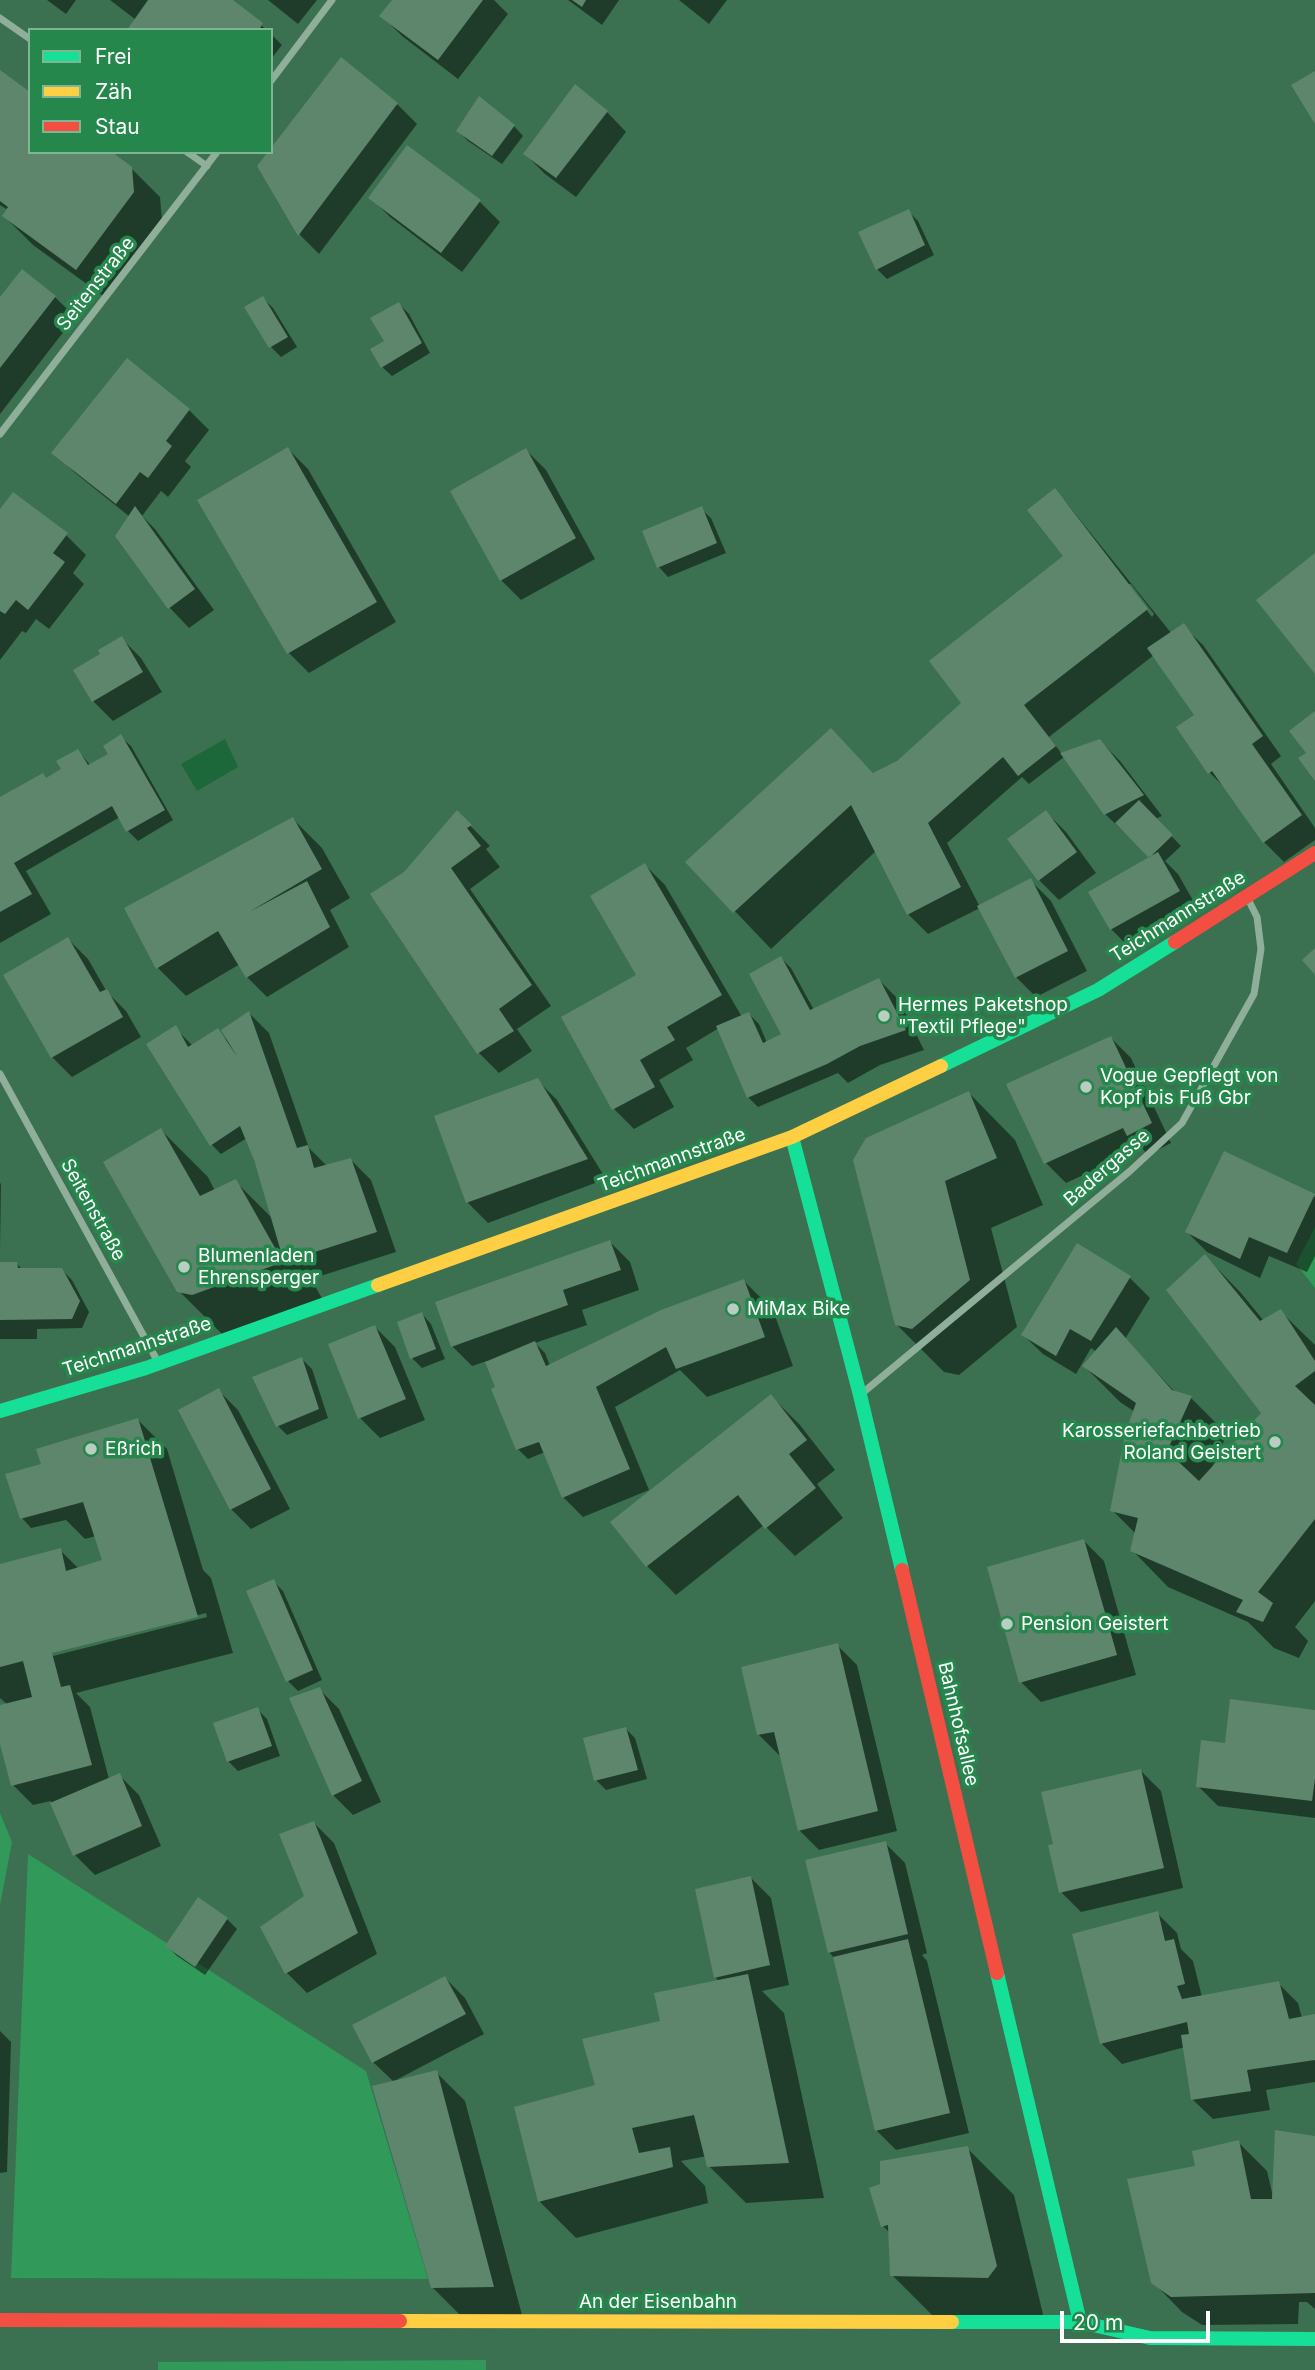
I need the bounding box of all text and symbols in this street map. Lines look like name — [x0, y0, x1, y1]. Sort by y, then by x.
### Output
legend — [28, 28, 273, 154]
text: Frei — [95, 44, 132, 69]
text: Zäh — [95, 79, 132, 104]
text: Stau — [95, 114, 140, 139]
street label: Seitenstraße — [52, 232, 140, 336]
street label: Teichmannstraße — [1106, 866, 1250, 968]
place label: Hermes Paketshop "Textil Pflege" — [898, 994, 1068, 1038]
marker: Hermes Paketshop "Textil Pflege" — [876, 1008, 892, 1024]
place label: Vogue Gepflegt von Kopf bis Fuß Gbr — [1100, 1065, 1279, 1109]
marker: Vogue Gepflegt von Kopf bis Fuß Gbr — [1078, 1079, 1094, 1095]
street label: Teichmannstraße — [595, 1123, 749, 1197]
street label: Badergasse — [1059, 1125, 1155, 1211]
street label: Seitenstraße — [56, 1155, 130, 1265]
place label: Blumenladen Ehrensperger — [198, 1245, 319, 1289]
marker: Blumenladen Ehrensperger — [176, 1259, 192, 1275]
place label: MiMax Bike — [747, 1298, 850, 1320]
marker: MiMax Bike — [725, 1301, 741, 1317]
street label: Teichmannstraße — [60, 1312, 214, 1382]
place label: Karosseriefachbetrieb Roland Geistert — [1062, 1420, 1261, 1464]
marker: Karosseriefachbetrieb Roland Geistert — [1267, 1434, 1283, 1450]
place label: Eßrich — [105, 1438, 162, 1460]
marker: Eßrich — [83, 1441, 99, 1457]
place label: Pension Geistert — [1021, 1613, 1169, 1635]
marker: Pension Geistert — [999, 1616, 1015, 1632]
street label: Bahnhofsallee — [933, 1660, 983, 1788]
street label: An der Eisenbahn — [579, 2291, 737, 2313]
scale bar — [1063, 2296, 1214, 2340]
text: 20 m — [1073, 2310, 1123, 2335]

